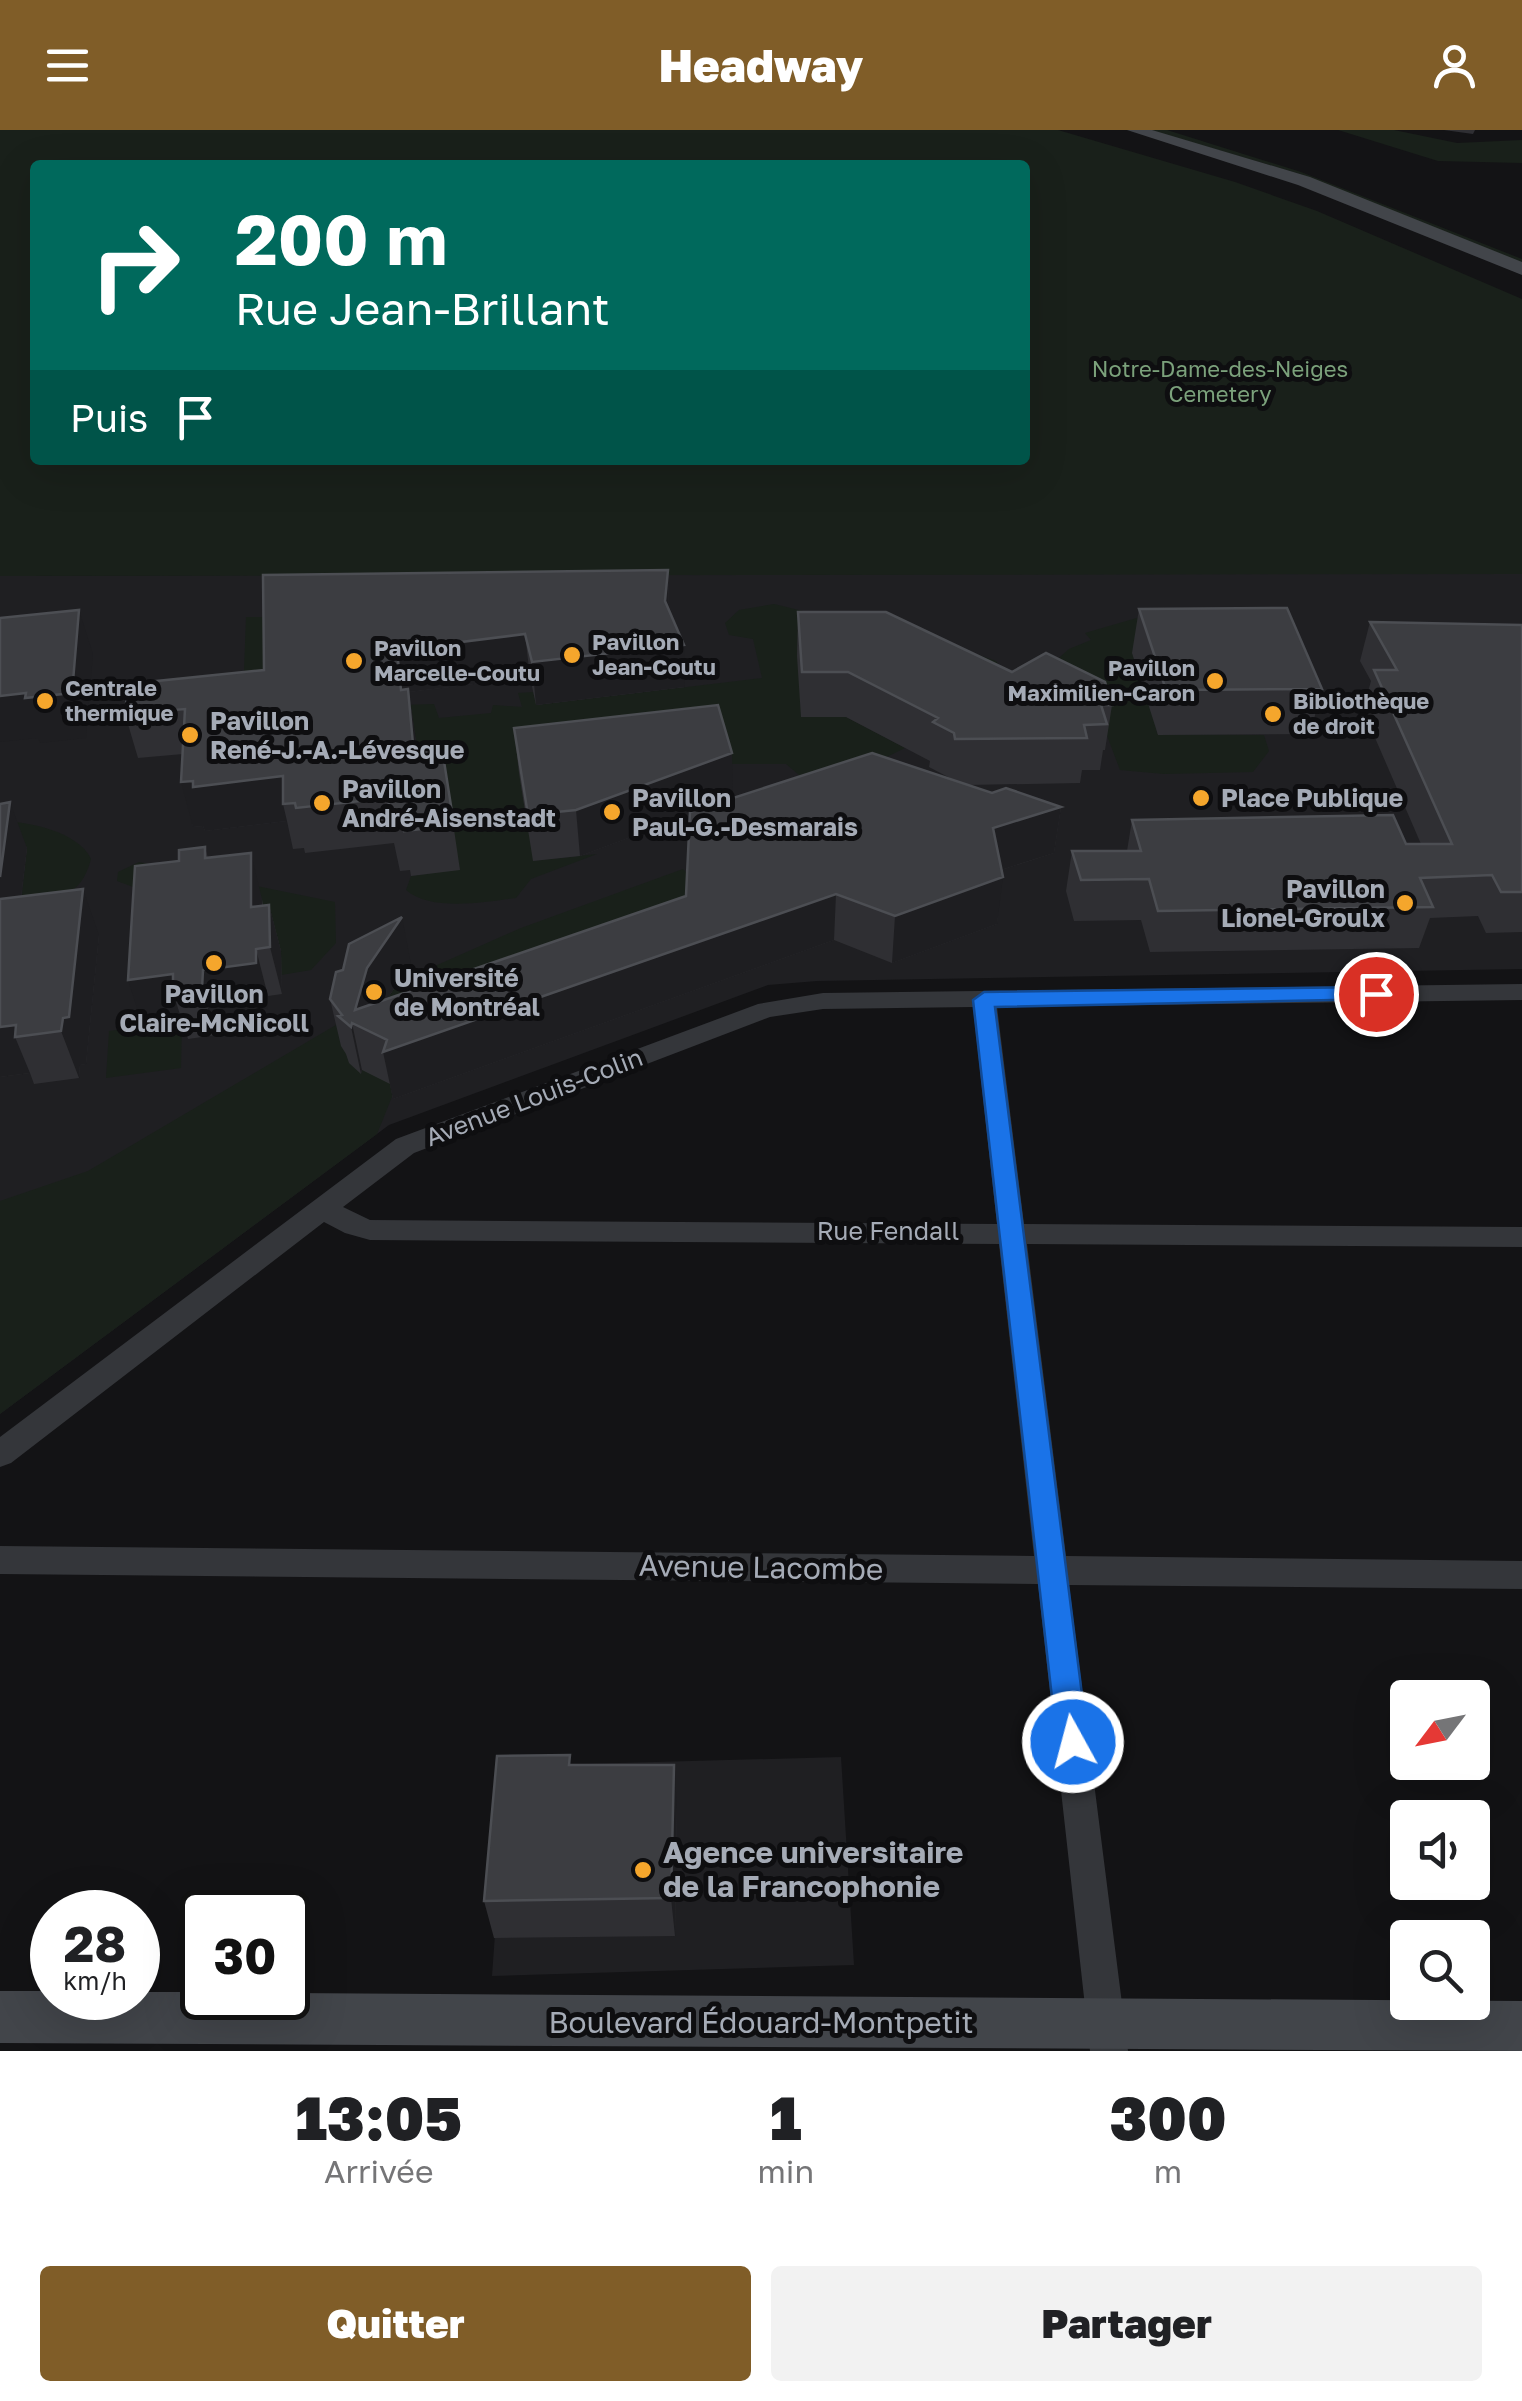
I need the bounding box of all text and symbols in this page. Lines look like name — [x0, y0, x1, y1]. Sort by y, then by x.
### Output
icon: menu — [40, 38, 95, 93]
text: Headway — [659, 38, 863, 92]
icon: person — [1427, 38, 1482, 93]
text: 200 m — [235, 196, 447, 280]
icon: right — [70, 200, 200, 330]
text: Rue Jean-Brillant — [235, 281, 610, 335]
park label: Notre-Dame-des-Neiges Cemetery — [1092, 355, 1348, 407]
icon: arrive — [168, 390, 223, 445]
text: Puis — [70, 395, 148, 440]
place label: Pavillon Jean-Coutu — [592, 628, 716, 680]
place label: Pavillon Marcelle-Coutu — [374, 634, 540, 686]
marker: Pavillon Jean-Coutu — [561, 644, 583, 666]
marker: Pavillon Marcelle-Coutu — [343, 650, 365, 672]
place label: Pavillon Maximilien-Caron — [1007, 654, 1195, 706]
marker: Pavillon Maximilien-Caron — [1204, 670, 1226, 692]
place label: Centrale thermique — [65, 674, 174, 726]
place label: Bibliothèque de droit — [1293, 687, 1429, 739]
marker: Centrale thermique — [34, 690, 56, 712]
marker: Bibliothèque de droit — [1262, 703, 1284, 725]
place label: Pavillon René-J.-A.-Lévesque — [210, 705, 464, 765]
marker: Pavillon René-J.-A.-Lévesque — [179, 724, 201, 746]
place label: Pavillon André-Aisenstadt — [342, 773, 556, 833]
place label: Pavillon Paul-G.-Desmarais — [632, 782, 858, 842]
place label: Place Publique — [1221, 782, 1403, 813]
marker: Place Publique — [1190, 787, 1212, 809]
marker: Pavillon André-Aisenstadt — [311, 792, 333, 814]
marker: Pavillon Paul-G.-Desmarais — [601, 801, 623, 823]
place label: Pavillon Lionel-Groulx — [1221, 873, 1385, 933]
marker: Pavillon Lionel-Groulx — [1394, 892, 1416, 914]
marker: Pavillon Claire-McNicoll — [203, 952, 225, 974]
pin — [1334, 952, 1419, 1037]
place label: Université de Montréal — [394, 962, 540, 1022]
icon: arrive — [1349, 967, 1404, 1022]
place label: Pavillon Claire-McNicoll — [119, 978, 309, 1038]
marker: Université de Montréal — [363, 981, 385, 1003]
street label: Avenue Louis-Colin — [421, 1041, 647, 1152]
street label: Rue Fendall — [817, 1215, 959, 1246]
street label: Avenue Lacombe — [638, 1547, 884, 1587]
north arrow — [1390, 1680, 1490, 1780]
map controls — [1390, 1680, 1490, 2020]
position arrow — [1021, 1690, 1125, 1794]
button: sound — [1390, 1800, 1490, 1900]
place label: Agence universitaire de la Francophonie — [663, 1834, 963, 1904]
marker: Agence universitaire de la Francophonie — [632, 1859, 654, 1881]
speed limit sign: 30 — [180, 1890, 310, 2020]
text: 28 — [64, 1913, 126, 1973]
button: search — [1390, 1920, 1490, 2020]
text: km/h — [63, 1965, 127, 1996]
street label: Boulevard Édouard-Montpetit — [548, 2004, 974, 2040]
text: 13:05 — [295, 2081, 462, 2153]
text: 1 — [770, 2081, 802, 2153]
text: 300 — [1110, 2081, 1227, 2153]
text: Arrivée — [324, 2152, 433, 2190]
text: min — [758, 2152, 814, 2190]
text: m — [1154, 2152, 1182, 2190]
button: Quitter — [40, 2266, 751, 2381]
button: Partager — [771, 2266, 1482, 2381]

